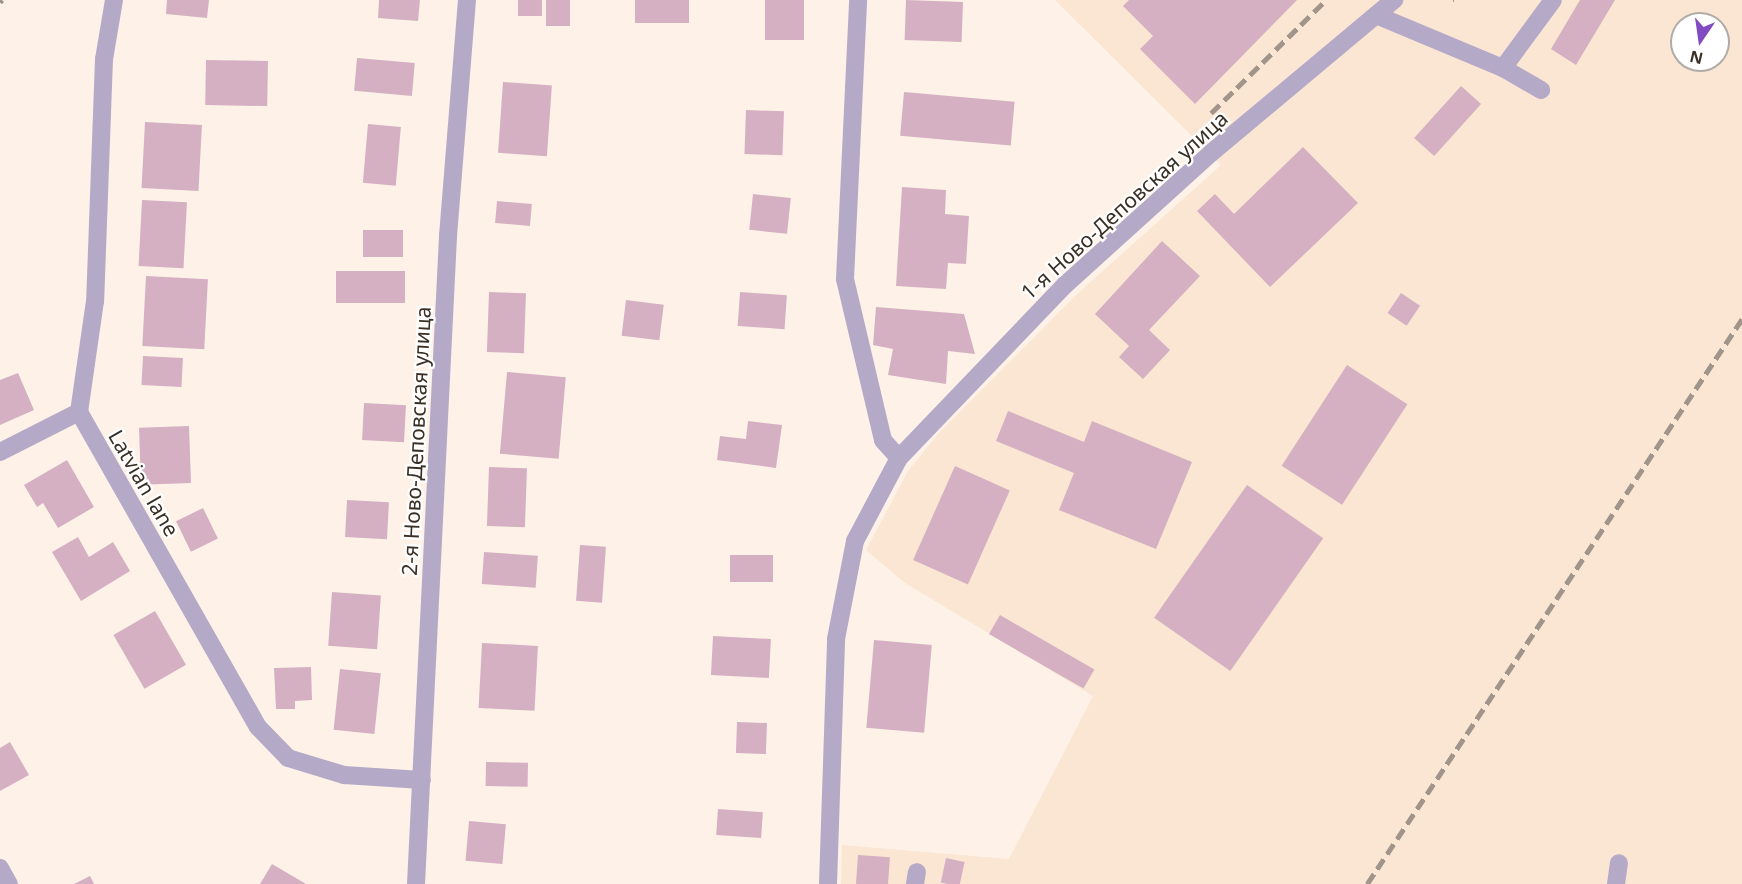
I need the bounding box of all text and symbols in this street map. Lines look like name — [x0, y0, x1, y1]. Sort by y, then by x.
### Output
north arrow — [1670, 12, 1730, 72]
text: N — [1688, 45, 1705, 70]
street label: 1-я Ново-Деповская улица — [1016, 106, 1232, 304]
street label: 2-я Ново-Деповская улица — [396, 306, 436, 576]
street label: Latvian lane — [103, 425, 185, 541]

